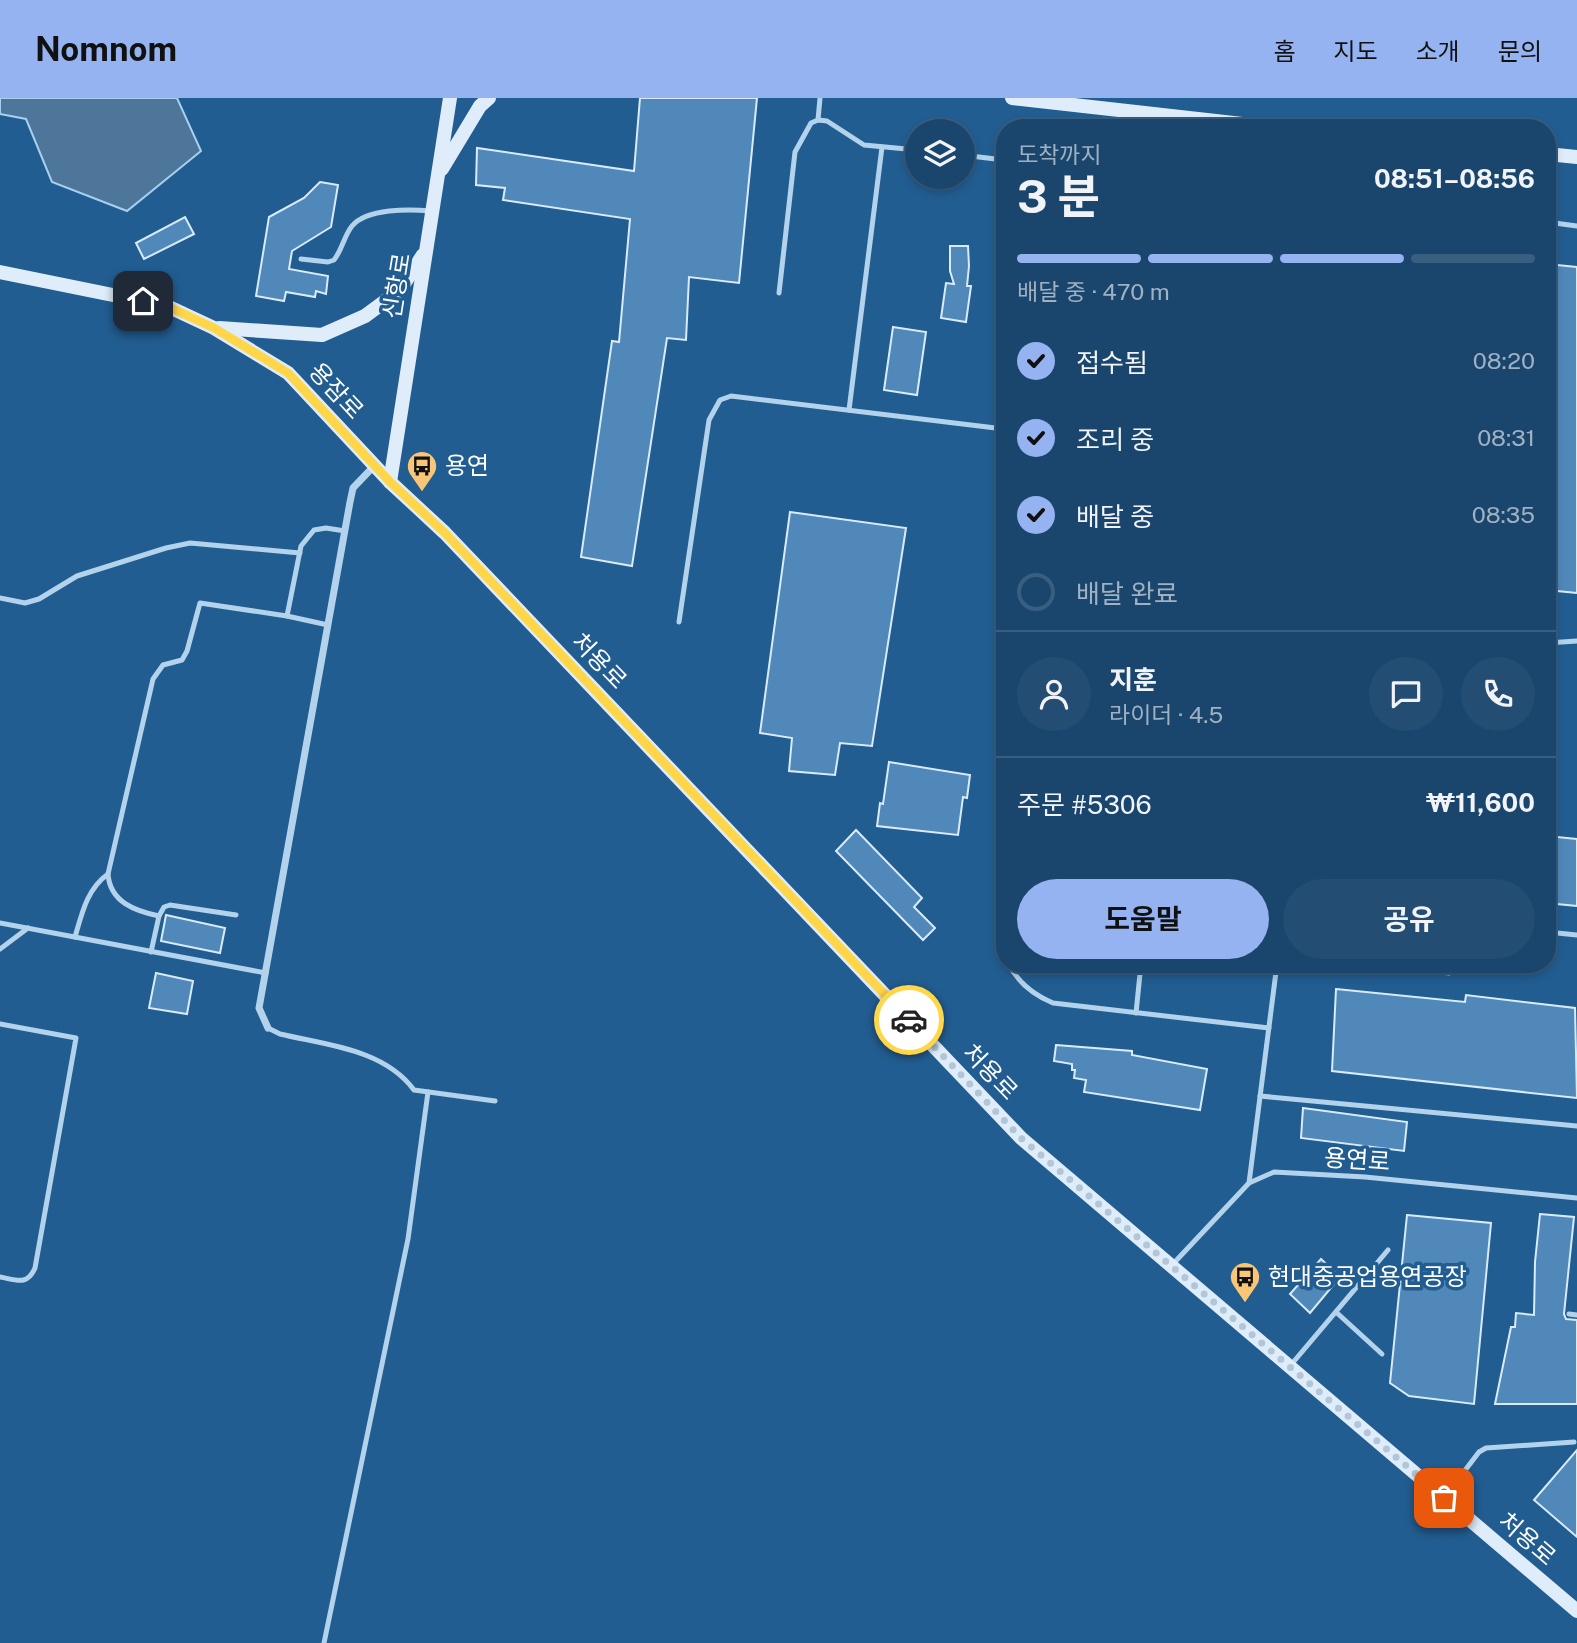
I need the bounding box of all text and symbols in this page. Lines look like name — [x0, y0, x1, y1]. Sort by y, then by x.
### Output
text: Nomnom — [35, 30, 177, 68]
text: 홈 — [1273, 37, 1295, 65]
text: 지도 — [1333, 37, 1378, 65]
text: 소개 — [1416, 37, 1460, 65]
text: 문의 — [1498, 37, 1542, 65]
map controls — [905, 119, 975, 189]
button: layers — [905, 119, 975, 189]
text: 도착까지 — [1017, 141, 1102, 168]
text: 08:51–08:56 — [1374, 163, 1535, 194]
text: 3 분 — [1017, 169, 1100, 223]
street label: 신항로 — [377, 251, 415, 321]
pin — [113, 271, 173, 331]
text: 배달 중 · 470 m — [1017, 278, 1170, 305]
icon: home — [124, 282, 162, 320]
icon: check — [1017, 342, 1055, 380]
text: 접수됨 — [1076, 347, 1148, 378]
text: 08:20 — [1473, 347, 1535, 374]
street label: 용잠로 — [304, 357, 370, 424]
icon: check — [1017, 419, 1055, 457]
text: 조리 중 — [1076, 424, 1154, 455]
text: 08:31 — [1477, 424, 1535, 451]
bus stop icon: 용연 — [405, 449, 439, 493]
place label: 용연 — [445, 451, 489, 479]
icon: check — [1017, 496, 1055, 534]
text: 배달 중 — [1076, 501, 1154, 532]
text: 08:35 — [1472, 501, 1535, 528]
text: 배달 완료 — [1076, 578, 1178, 609]
street label: 처용로 — [567, 627, 633, 694]
button: person — [1017, 657, 1091, 731]
button: chat — [1369, 657, 1443, 731]
button: phone — [1461, 657, 1535, 731]
text: 지훈 — [1109, 664, 1157, 695]
text: 라이더 · 4.5 — [1109, 701, 1223, 728]
text: ₩11,600 — [1426, 787, 1535, 818]
text: 주문 #5306 — [1017, 789, 1152, 820]
button: 도움말 — [1017, 879, 1269, 959]
button: 공유 — [1283, 879, 1535, 959]
courier — [874, 985, 944, 1055]
icon: car — [890, 1001, 928, 1039]
street label: 처용로 — [958, 1038, 1024, 1105]
street label: 용연로 — [1323, 1143, 1391, 1175]
bus stop icon: 현대중공업용연공장 — [1228, 1260, 1262, 1304]
place label: 현대중공업용연공장 — [1268, 1262, 1467, 1290]
pin — [1414, 1468, 1474, 1528]
icon: bag — [1425, 1479, 1463, 1517]
street label: 처용로 — [1493, 1506, 1562, 1571]

